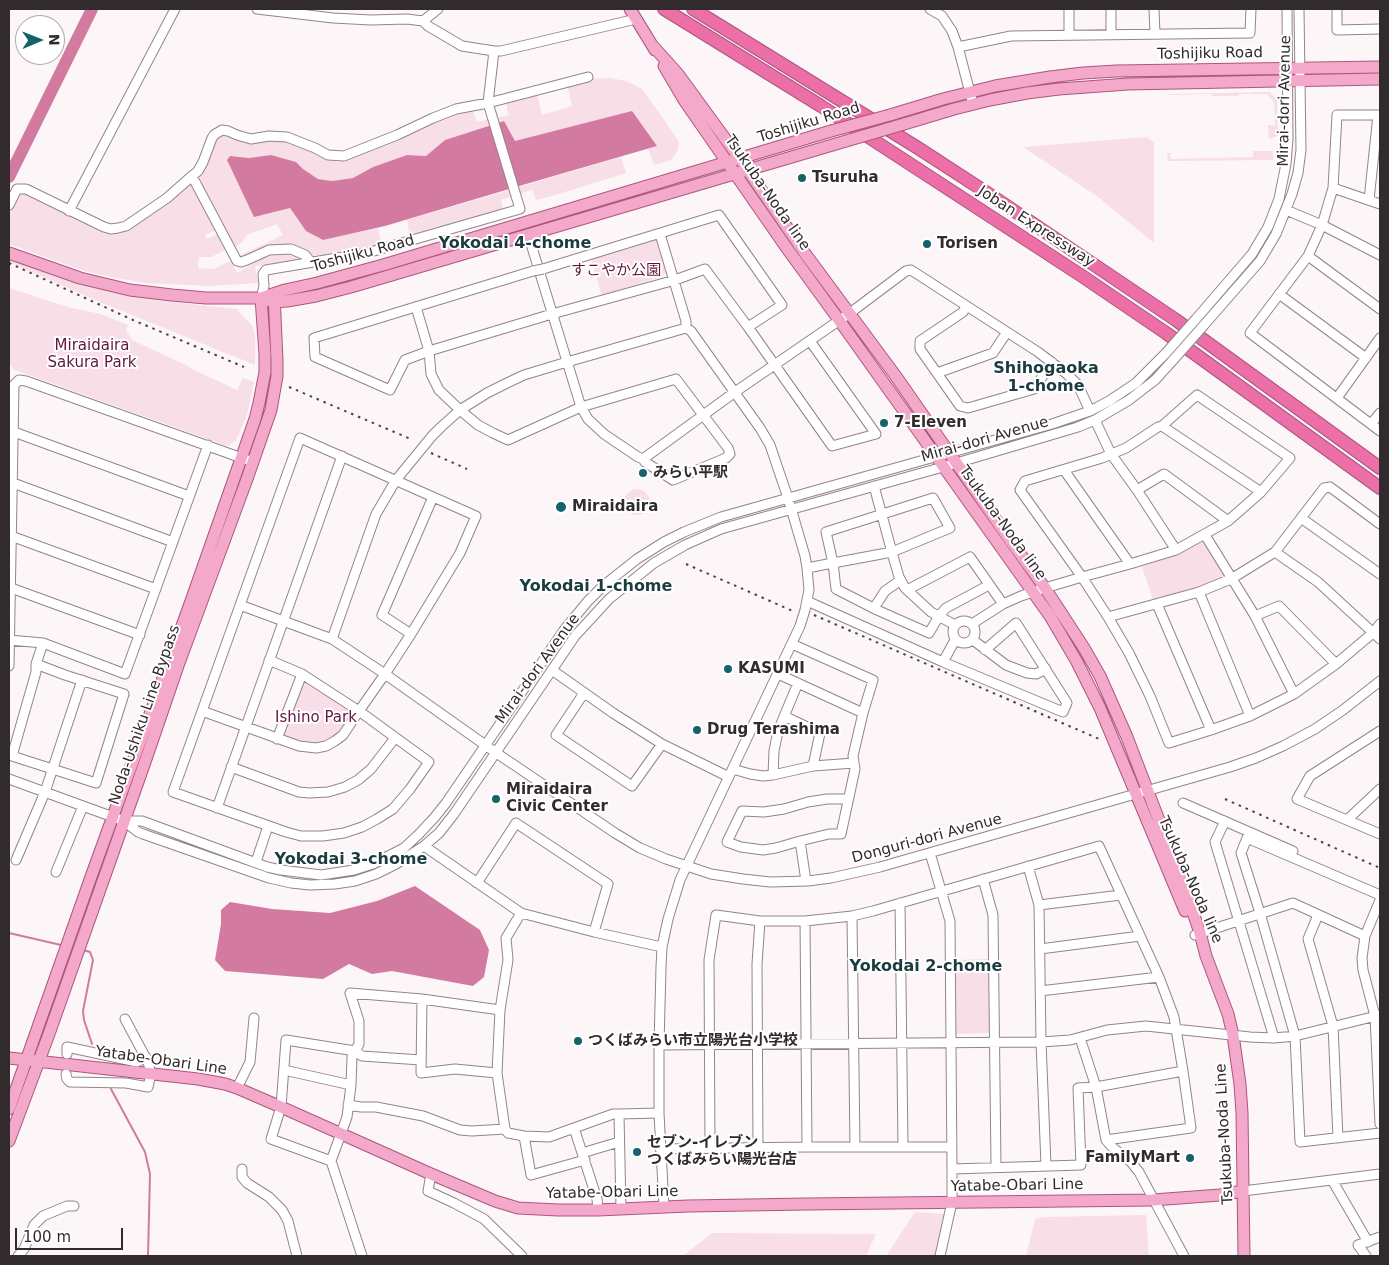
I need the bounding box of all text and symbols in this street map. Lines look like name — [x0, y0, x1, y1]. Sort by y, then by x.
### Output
north arrow — [15, 15, 65, 65]
text: N — [46, 34, 62, 46]
street label: Mirai-dori Avenue — [1275, 35, 1295, 167]
street label: Toshijiku Road — [1157, 44, 1263, 64]
street label: Toshijiku Road — [756, 99, 862, 147]
street label: Tsukuba-Noda line — [720, 132, 814, 254]
place label: Tsuruha — [812, 169, 879, 187]
marker: Tsuruha — [796, 172, 808, 184]
street label: Joban Expressway — [974, 183, 1098, 271]
street label: Toshijiku Road — [310, 232, 416, 276]
district label: Yokodai 4-chome — [439, 234, 591, 254]
place label: Torisen — [937, 235, 998, 253]
marker: Torisen — [921, 238, 933, 250]
park label: すこやか公園 — [571, 262, 661, 280]
park label: Miraidaira Sakura Park — [48, 337, 136, 372]
district label: Shihogaoka 1-chome — [993, 359, 1099, 397]
street label: Mirai-dori Avenue — [919, 413, 1051, 467]
place label: 7-Eleven — [894, 414, 967, 432]
marker: 7-Eleven — [878, 417, 890, 429]
street label: Tsukuba-Noda line — [955, 462, 1049, 584]
place label: みらい平駅 — [653, 464, 728, 482]
marker: みらい平駅 — [637, 467, 649, 479]
place label: Miraidaira — [572, 498, 658, 516]
marker: Miraidaira — [554, 500, 568, 514]
district label: Yokodai 1-chome — [520, 577, 672, 597]
street label: Mirai-dori Avenue — [492, 610, 584, 728]
street label: Noda-Ushiku Line Bypass — [106, 623, 184, 807]
place label: KASUMI — [738, 660, 805, 678]
marker: KASUMI — [722, 663, 734, 675]
park label: Ishino Park — [275, 709, 357, 727]
place label: Drug Terashima — [707, 721, 840, 739]
marker: Drug Terashima — [691, 724, 703, 736]
place label: Miraidaira Civic Center — [506, 781, 608, 816]
marker: Miraidaira Civic Center — [490, 793, 502, 805]
street label: Donguri-dori Avenue — [850, 810, 1004, 868]
street label: Tsukuba-Noda line — [1154, 814, 1226, 946]
district label: Yokodai 3-chome — [275, 850, 427, 870]
district label: Yokodai 2-chome — [850, 957, 1002, 977]
place label: つくばみらい市立陽光台小学校 — [588, 1032, 798, 1050]
marker: つくばみらい市立陽光台小学校 — [572, 1035, 584, 1047]
street label: Yatabe-Obari Line — [94, 1043, 228, 1079]
street label: Tsukuba-Noda Line — [1212, 1063, 1238, 1205]
place label: セブン-イレブン つくばみらい陽光台店 — [647, 1134, 797, 1169]
marker: セブン-イレブン つくばみらい陽光台店 — [631, 1146, 643, 1158]
place label: FamilyMart — [1085, 1149, 1180, 1167]
marker: FamilyMart — [1184, 1152, 1196, 1164]
street label: Yatabe-Obari Line — [950, 1176, 1084, 1196]
street label: Yatabe-Obari Line — [545, 1183, 679, 1203]
scale bar — [18, 1218, 125, 1250]
text: 100 m — [23, 1228, 71, 1246]

